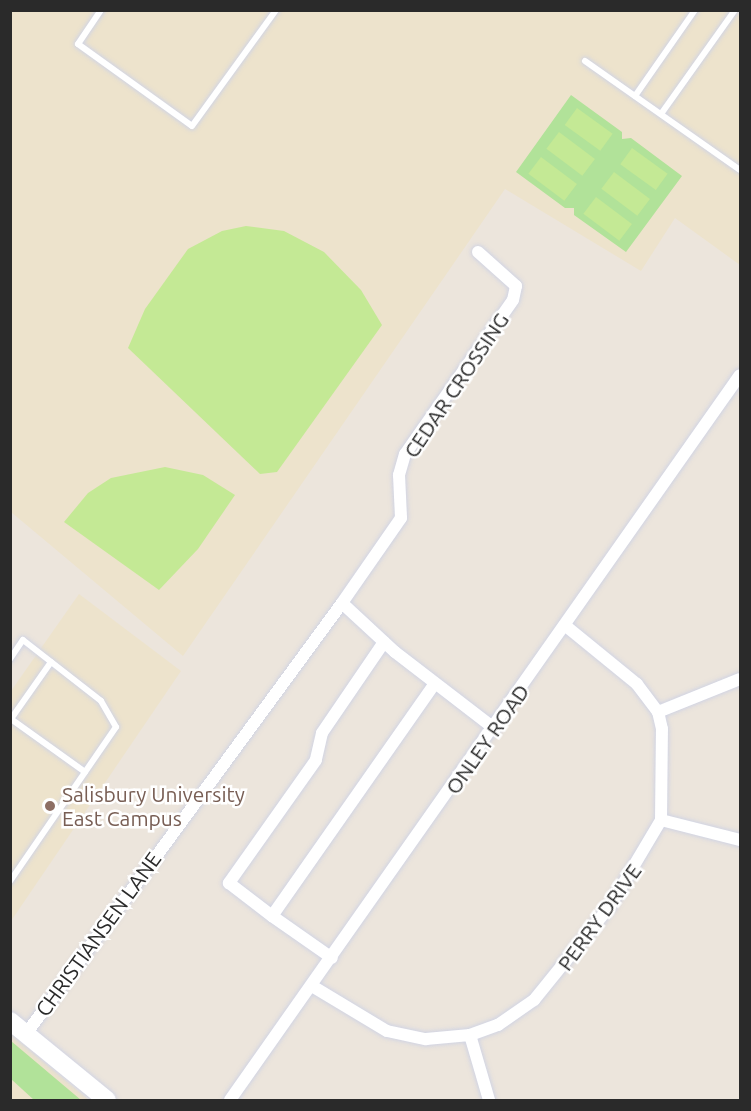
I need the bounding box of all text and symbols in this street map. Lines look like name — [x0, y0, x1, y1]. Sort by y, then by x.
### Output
street label: CEDAR CROSSING — [398, 308, 514, 462]
street label: ONLEY ROAD — [440, 679, 534, 799]
place label: Salisbury University East Campus — [62, 781, 245, 831]
marker: Salisbury University East Campus — [43, 799, 57, 813]
street label: CHRISTIANSEN LANE — [30, 847, 166, 1021]
street label: PERRY DRIVE — [552, 859, 646, 975]

